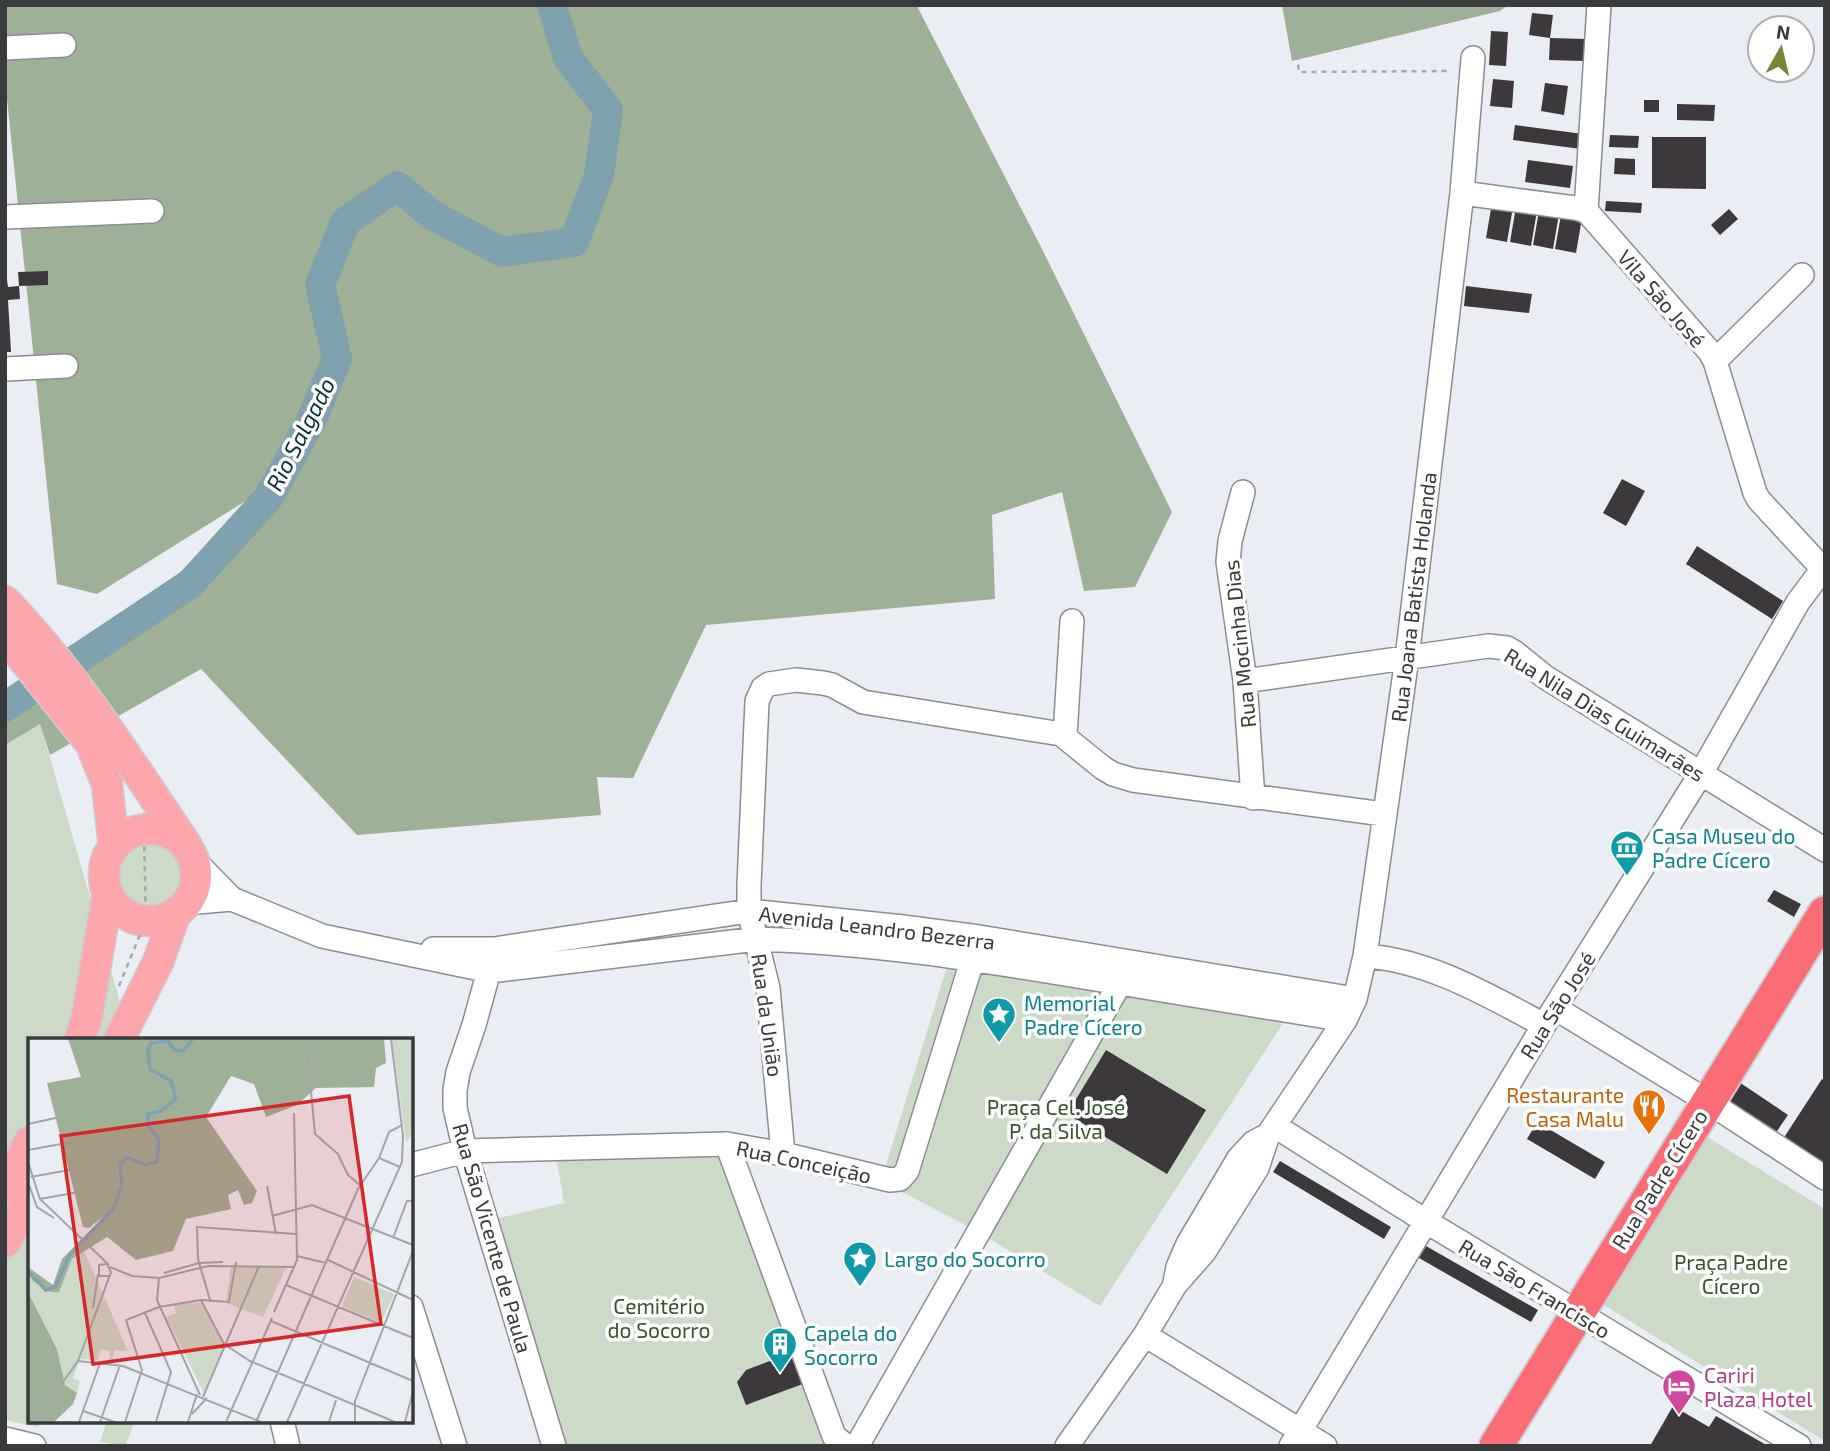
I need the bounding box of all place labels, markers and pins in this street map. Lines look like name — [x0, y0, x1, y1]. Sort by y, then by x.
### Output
place label: Casa Museu do Padre Cícero — [1652, 823, 1795, 872]
museum icon: Casa Museu do Padre Cícero — [1608, 828, 1646, 877]
place label: Memorial Padre Cícero — [1024, 990, 1143, 1039]
place icon: Memorial Padre Cícero — [980, 995, 1018, 1044]
place label: Restaurante Casa Malu — [1506, 1082, 1624, 1131]
restaurant icon: Restaurante Casa Malu — [1630, 1087, 1668, 1136]
place icon: Largo do Socorro — [841, 1239, 879, 1288]
place label: Largo do Socorro — [884, 1246, 1046, 1271]
place label: Capela do Socorro — [804, 1320, 897, 1369]
building icon: Capela do Socorro — [761, 1325, 799, 1374]
place label: Cariri Plaza Hotel — [1704, 1362, 1813, 1411]
hotel icon: Cariri Plaza Hotel — [1660, 1367, 1698, 1416]

